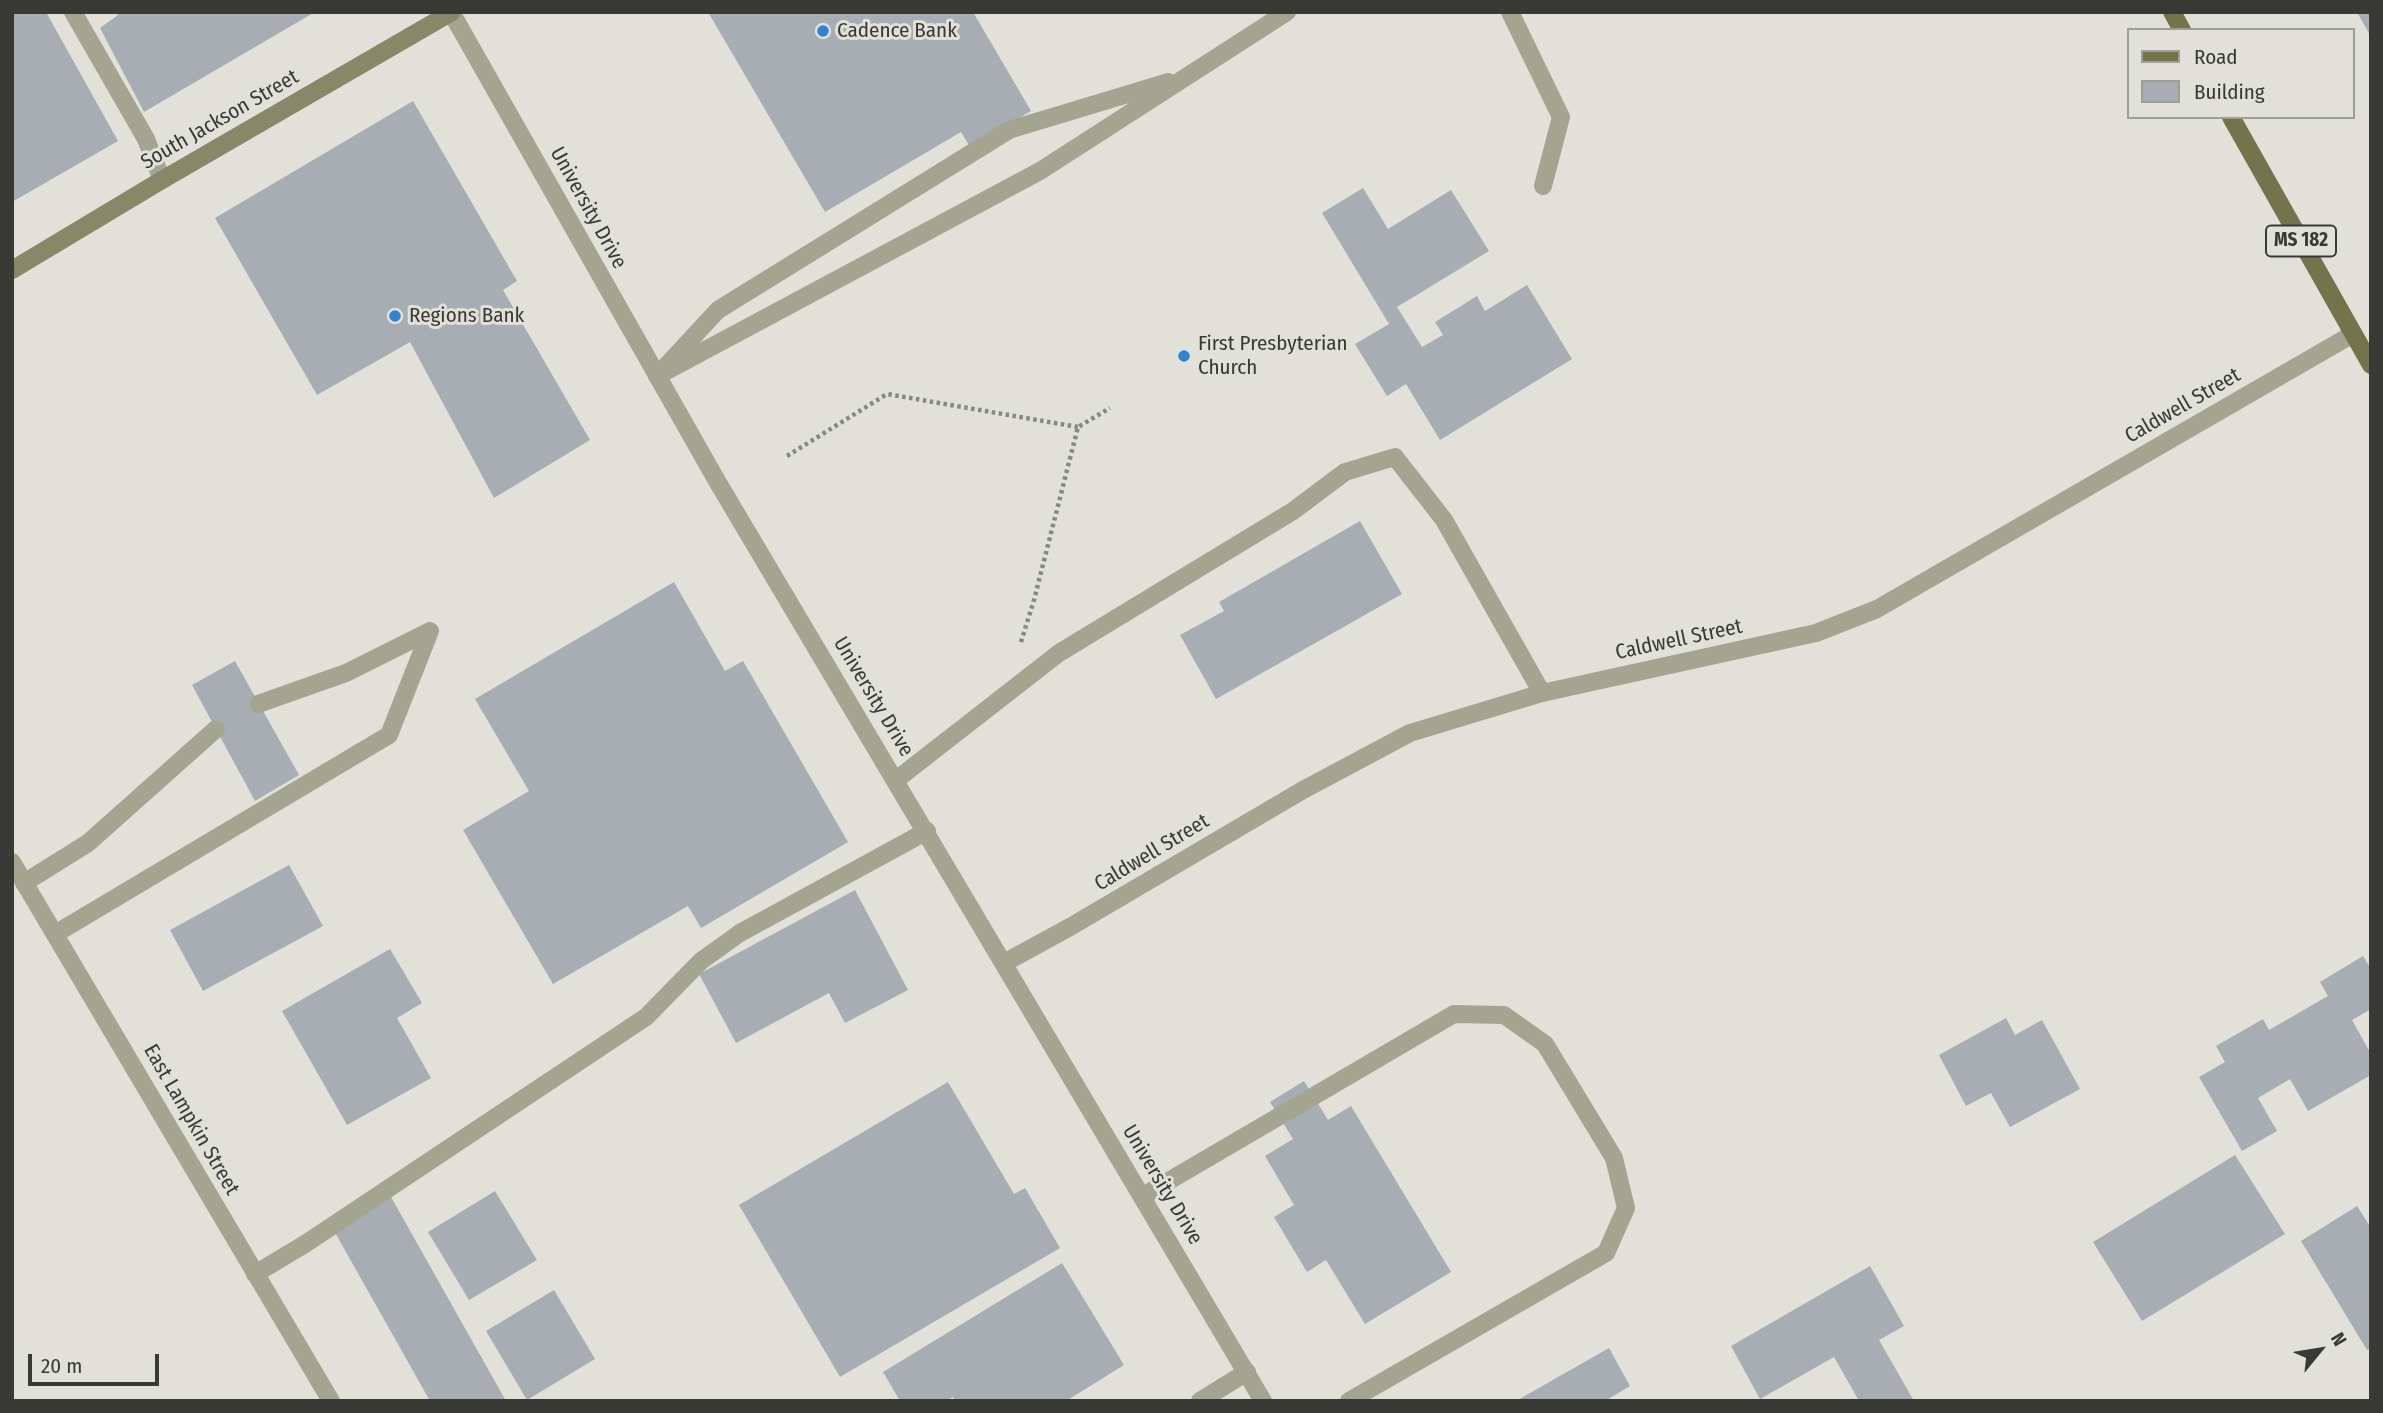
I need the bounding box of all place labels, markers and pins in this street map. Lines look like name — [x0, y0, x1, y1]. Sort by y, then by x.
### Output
place label: Cadence Bank — [837, 18, 957, 44]
marker: Cadence Bank — [815, 23, 831, 39]
place label: Regions Bank — [409, 303, 524, 329]
marker: Regions Bank — [387, 308, 403, 324]
place label: First Presbyterian Church — [1198, 331, 1348, 381]
marker: First Presbyterian Church — [1176, 348, 1192, 364]

